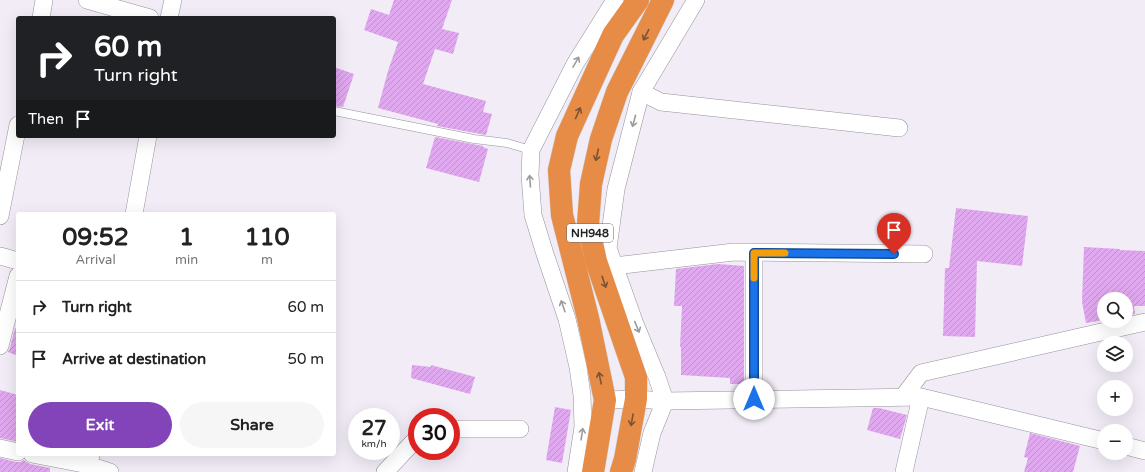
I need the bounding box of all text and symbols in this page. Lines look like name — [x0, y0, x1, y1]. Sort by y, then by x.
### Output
one-way arrow — [641, 29, 649, 41]
text: 60 m — [94, 30, 162, 64]
icon: right — [28, 32, 80, 84]
one-way arrow — [573, 56, 581, 68]
text: Turn right — [94, 64, 178, 86]
one-way arrow — [574, 107, 582, 119]
icon: arrive — [72, 108, 94, 130]
text: Then — [28, 110, 64, 128]
one-way arrow — [630, 114, 637, 127]
one-way arrow — [593, 148, 601, 161]
one-way arrow — [527, 175, 534, 188]
pin — [877, 213, 911, 254]
icon: arrive — [883, 219, 905, 241]
text: 09:52 — [62, 223, 129, 252]
text: 1 — [179, 223, 194, 252]
text: 110 — [244, 223, 290, 252]
road number: NH948 — [567, 224, 613, 242]
text: Arrival — [75, 252, 116, 268]
text: min — [175, 252, 198, 268]
text: m — [261, 252, 273, 268]
one-way arrow — [600, 276, 608, 288]
map controls — [1097, 292, 1133, 460]
button: search — [1097, 292, 1133, 328]
icon: right — [28, 296, 50, 318]
text: Turn right — [62, 298, 132, 316]
text: 60 m — [287, 298, 324, 316]
one-way arrow — [558, 300, 566, 312]
one-way arrow — [633, 321, 641, 333]
button: layers — [1097, 336, 1133, 372]
icon: arrive — [28, 348, 50, 370]
text: Arrive at destination — [62, 350, 206, 368]
text: 50 m — [287, 350, 324, 368]
one-way arrow — [596, 372, 604, 385]
position arrow — [733, 378, 775, 420]
button: + — [1097, 380, 1133, 416]
button: Exit — [28, 402, 172, 448]
button: Share — [180, 402, 324, 448]
speed limit sign: 30 — [408, 408, 460, 460]
one-way arrow — [628, 414, 636, 427]
text: 27 — [361, 417, 387, 441]
button: − — [1097, 424, 1133, 460]
one-way arrow — [578, 427, 586, 440]
text: km/h — [361, 438, 387, 450]

